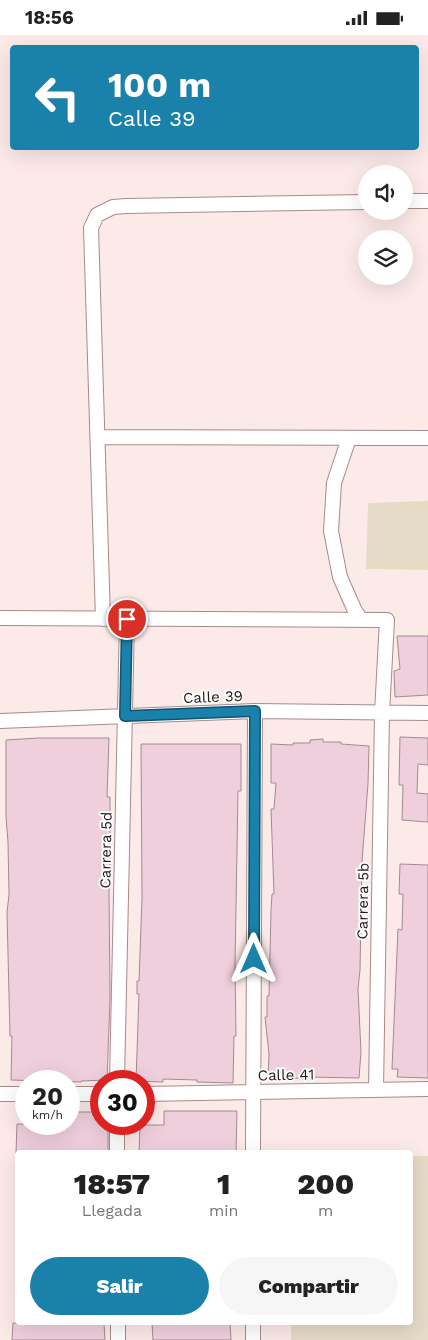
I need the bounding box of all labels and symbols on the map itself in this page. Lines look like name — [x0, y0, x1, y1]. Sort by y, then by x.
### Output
pin — [106, 598, 148, 640]
street label: Calle 39 — [183, 687, 243, 707]
street label: Carrera 5d — [96, 811, 116, 889]
street label: Carrera 5b — [353, 862, 373, 940]
position arrow — [227, 932, 279, 984]
street label: Calle 41 — [258, 1066, 314, 1084]
speed limit sign: 30 — [90, 1070, 155, 1135]

